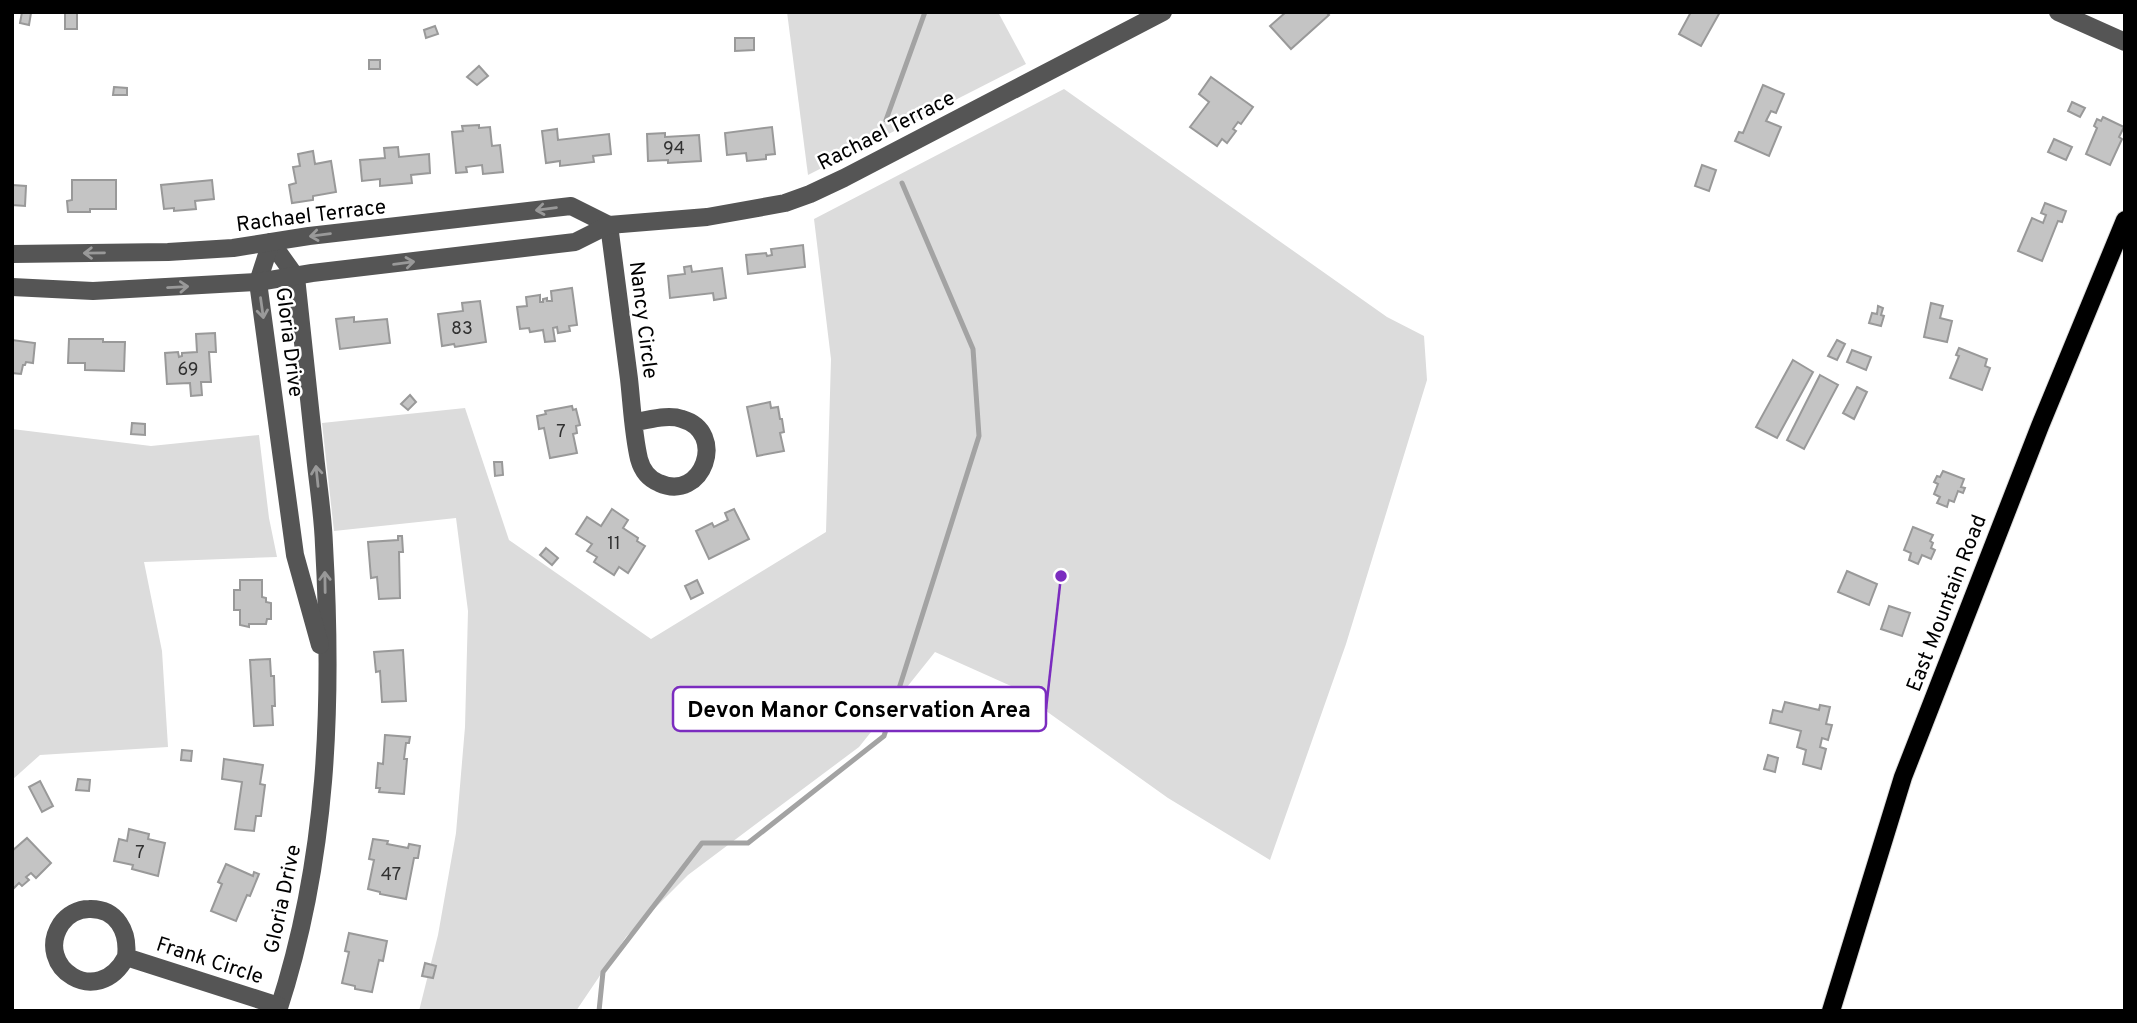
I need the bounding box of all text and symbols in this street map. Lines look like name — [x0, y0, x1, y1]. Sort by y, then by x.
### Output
street label: Rachael Terrace — [813, 85, 960, 178]
house number: 94 — [663, 138, 685, 161]
street label: Rachael Terrace — [235, 194, 388, 239]
one-way arrow — [535, 202, 558, 215]
one-way arrow — [309, 229, 332, 242]
one-way arrow — [82, 246, 105, 260]
one-way arrow — [392, 256, 415, 269]
street label: Nancy Circle — [622, 260, 663, 381]
one-way arrow — [167, 280, 190, 293]
street label: Gloria Drive — [268, 286, 309, 399]
one-way arrow — [255, 297, 268, 319]
house number: 83 — [451, 318, 473, 341]
house number: 69 — [178, 359, 198, 382]
house number: 7 — [556, 421, 566, 444]
one-way arrow — [311, 465, 324, 488]
street label: East Mountain Road — [1901, 511, 1994, 696]
house number: 11 — [607, 533, 621, 556]
one-way arrow — [318, 570, 332, 593]
callout: Devon Manor Conservation Area — [673, 687, 1046, 731]
text: Devon Manor Conservation Area — [687, 697, 1031, 726]
house number: 7 — [135, 842, 145, 865]
street label: Gloria Drive — [259, 842, 308, 956]
house number: 47 — [381, 864, 401, 887]
street label: Frank Circle — [153, 931, 267, 991]

